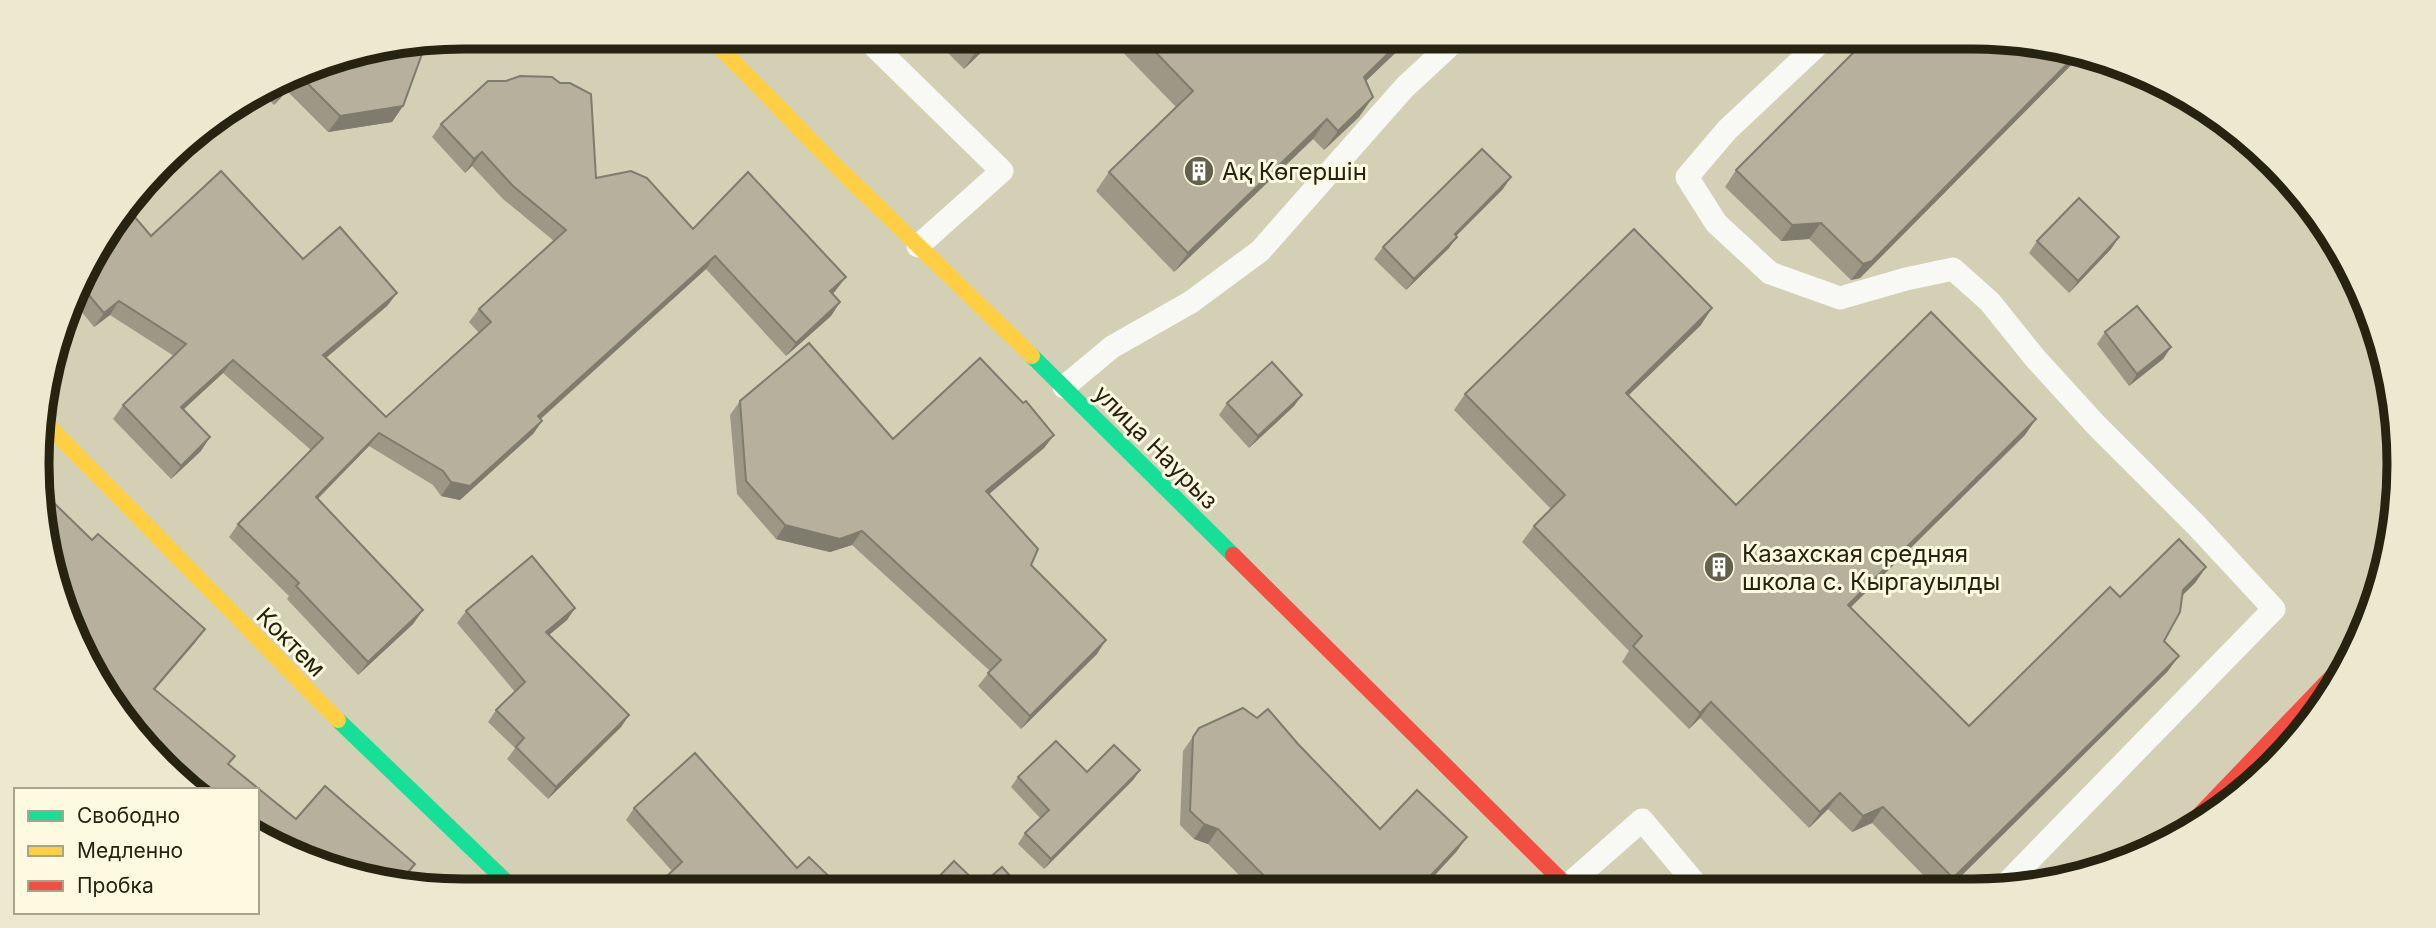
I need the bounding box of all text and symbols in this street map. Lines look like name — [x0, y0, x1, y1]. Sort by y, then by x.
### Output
building icon: Ақ Көгершін — [1182, 154, 1216, 188]
place label: Ақ Көгершін — [1222, 157, 1367, 186]
street label: улица Наурыз — [1088, 379, 1224, 515]
place label: Казахская средняя школа с. Кыргауылды — [1742, 539, 2000, 596]
building icon: Казахская средняя школа с. Кыргауылды — [1702, 550, 1736, 584]
street label: Коктем — [250, 601, 332, 683]
legend — [14, 788, 259, 914]
text: Свободно — [77, 803, 180, 828]
text: Медленно — [77, 838, 183, 863]
text: Пробка — [77, 873, 154, 898]

